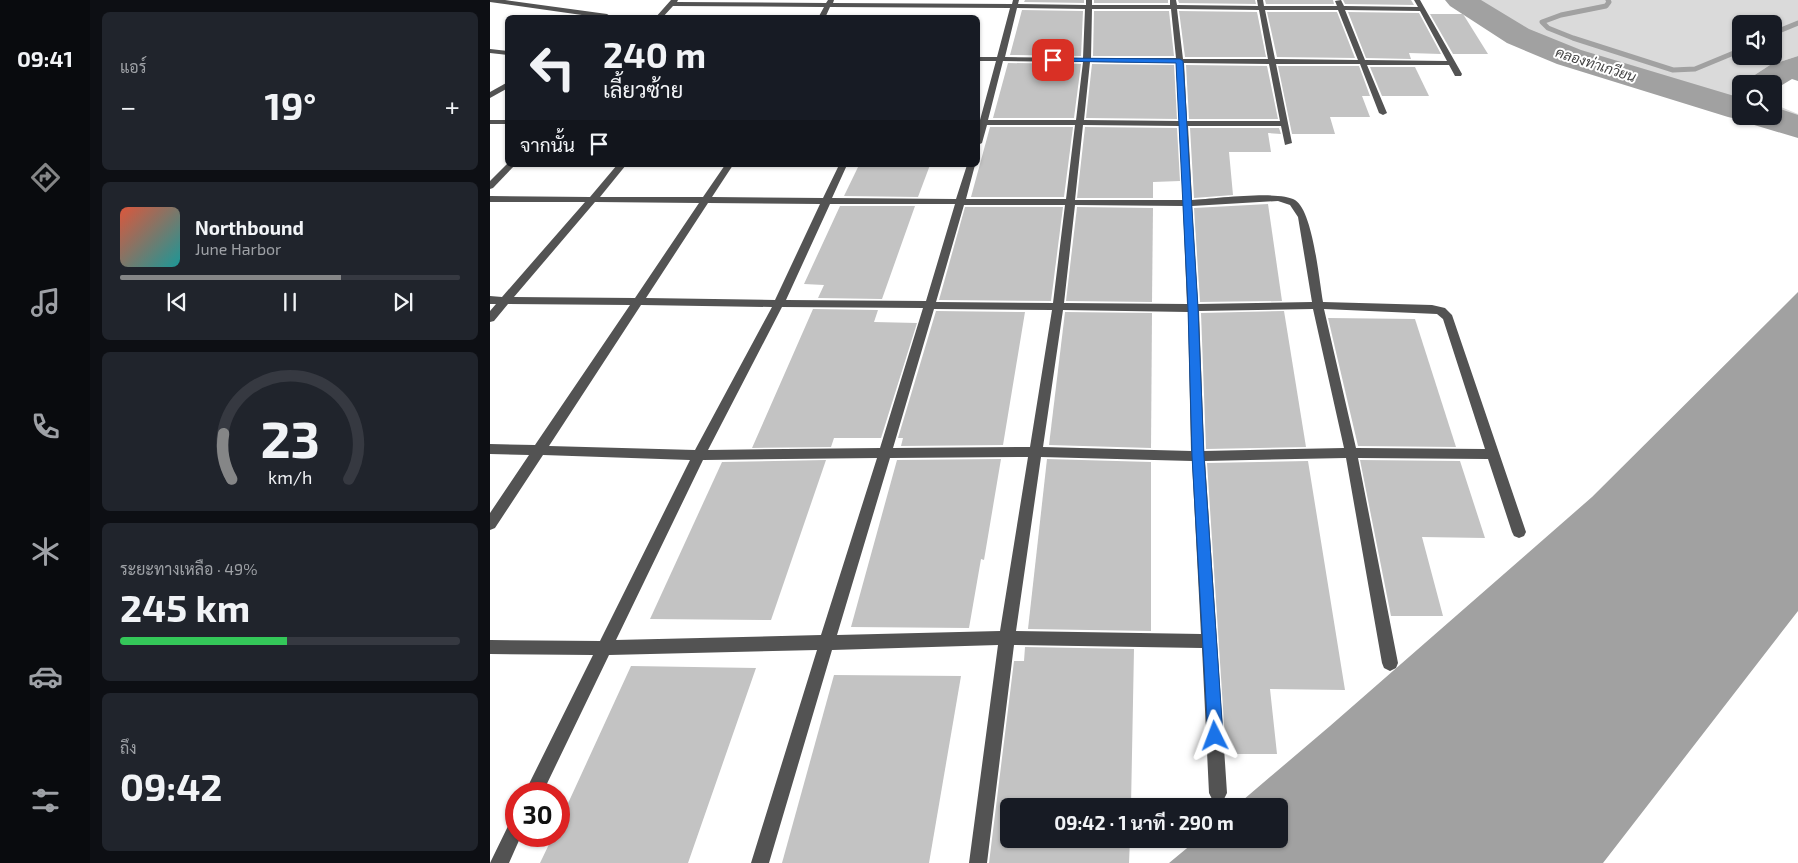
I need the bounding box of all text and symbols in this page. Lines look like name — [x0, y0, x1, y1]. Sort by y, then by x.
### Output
map controls — [1732, 15, 1782, 125]
button: sound — [1732, 15, 1782, 65]
text: 240 m — [603, 33, 706, 75]
icon: left — [520, 35, 585, 100]
pin — [1032, 39, 1074, 81]
water label: คลองท่าเกวียน — [1554, 43, 1638, 85]
text: 09:41 — [17, 45, 73, 71]
icon: arrive — [1039, 46, 1067, 74]
text: แอร์ — [120, 57, 146, 76]
button: search — [1732, 75, 1782, 125]
text: เลี้ยวซ้าย — [603, 76, 683, 102]
text: 19° — [265, 82, 316, 128]
text: − — [120, 89, 136, 123]
text: + — [445, 89, 460, 123]
icon: arrive — [585, 130, 613, 158]
text: จากนั้น — [520, 133, 575, 156]
icon: directions — [28, 160, 63, 195]
text: Northbound — [195, 216, 304, 239]
text: June Harbor — [195, 239, 282, 258]
icon: music — [28, 285, 63, 320]
icon: previous — [163, 288, 191, 316]
icon: pause — [276, 288, 304, 316]
icon: next — [389, 288, 417, 316]
text: 23 — [260, 406, 320, 468]
icon: phone — [28, 409, 63, 444]
text: km/h — [268, 466, 312, 488]
icon: climate — [28, 534, 63, 569]
text: ระยะทางเหลือ · 49% — [120, 559, 258, 578]
text: 245 km — [120, 584, 250, 630]
icon: car — [28, 659, 63, 694]
position arrow — [1188, 709, 1240, 761]
text: ถึง — [120, 738, 137, 757]
text: 09:42 — [120, 763, 222, 809]
speed limit sign: 30 — [505, 782, 570, 847]
icon: filters — [28, 783, 63, 818]
text: 09:42 · 1 นาที · 290 m — [1054, 811, 1234, 834]

